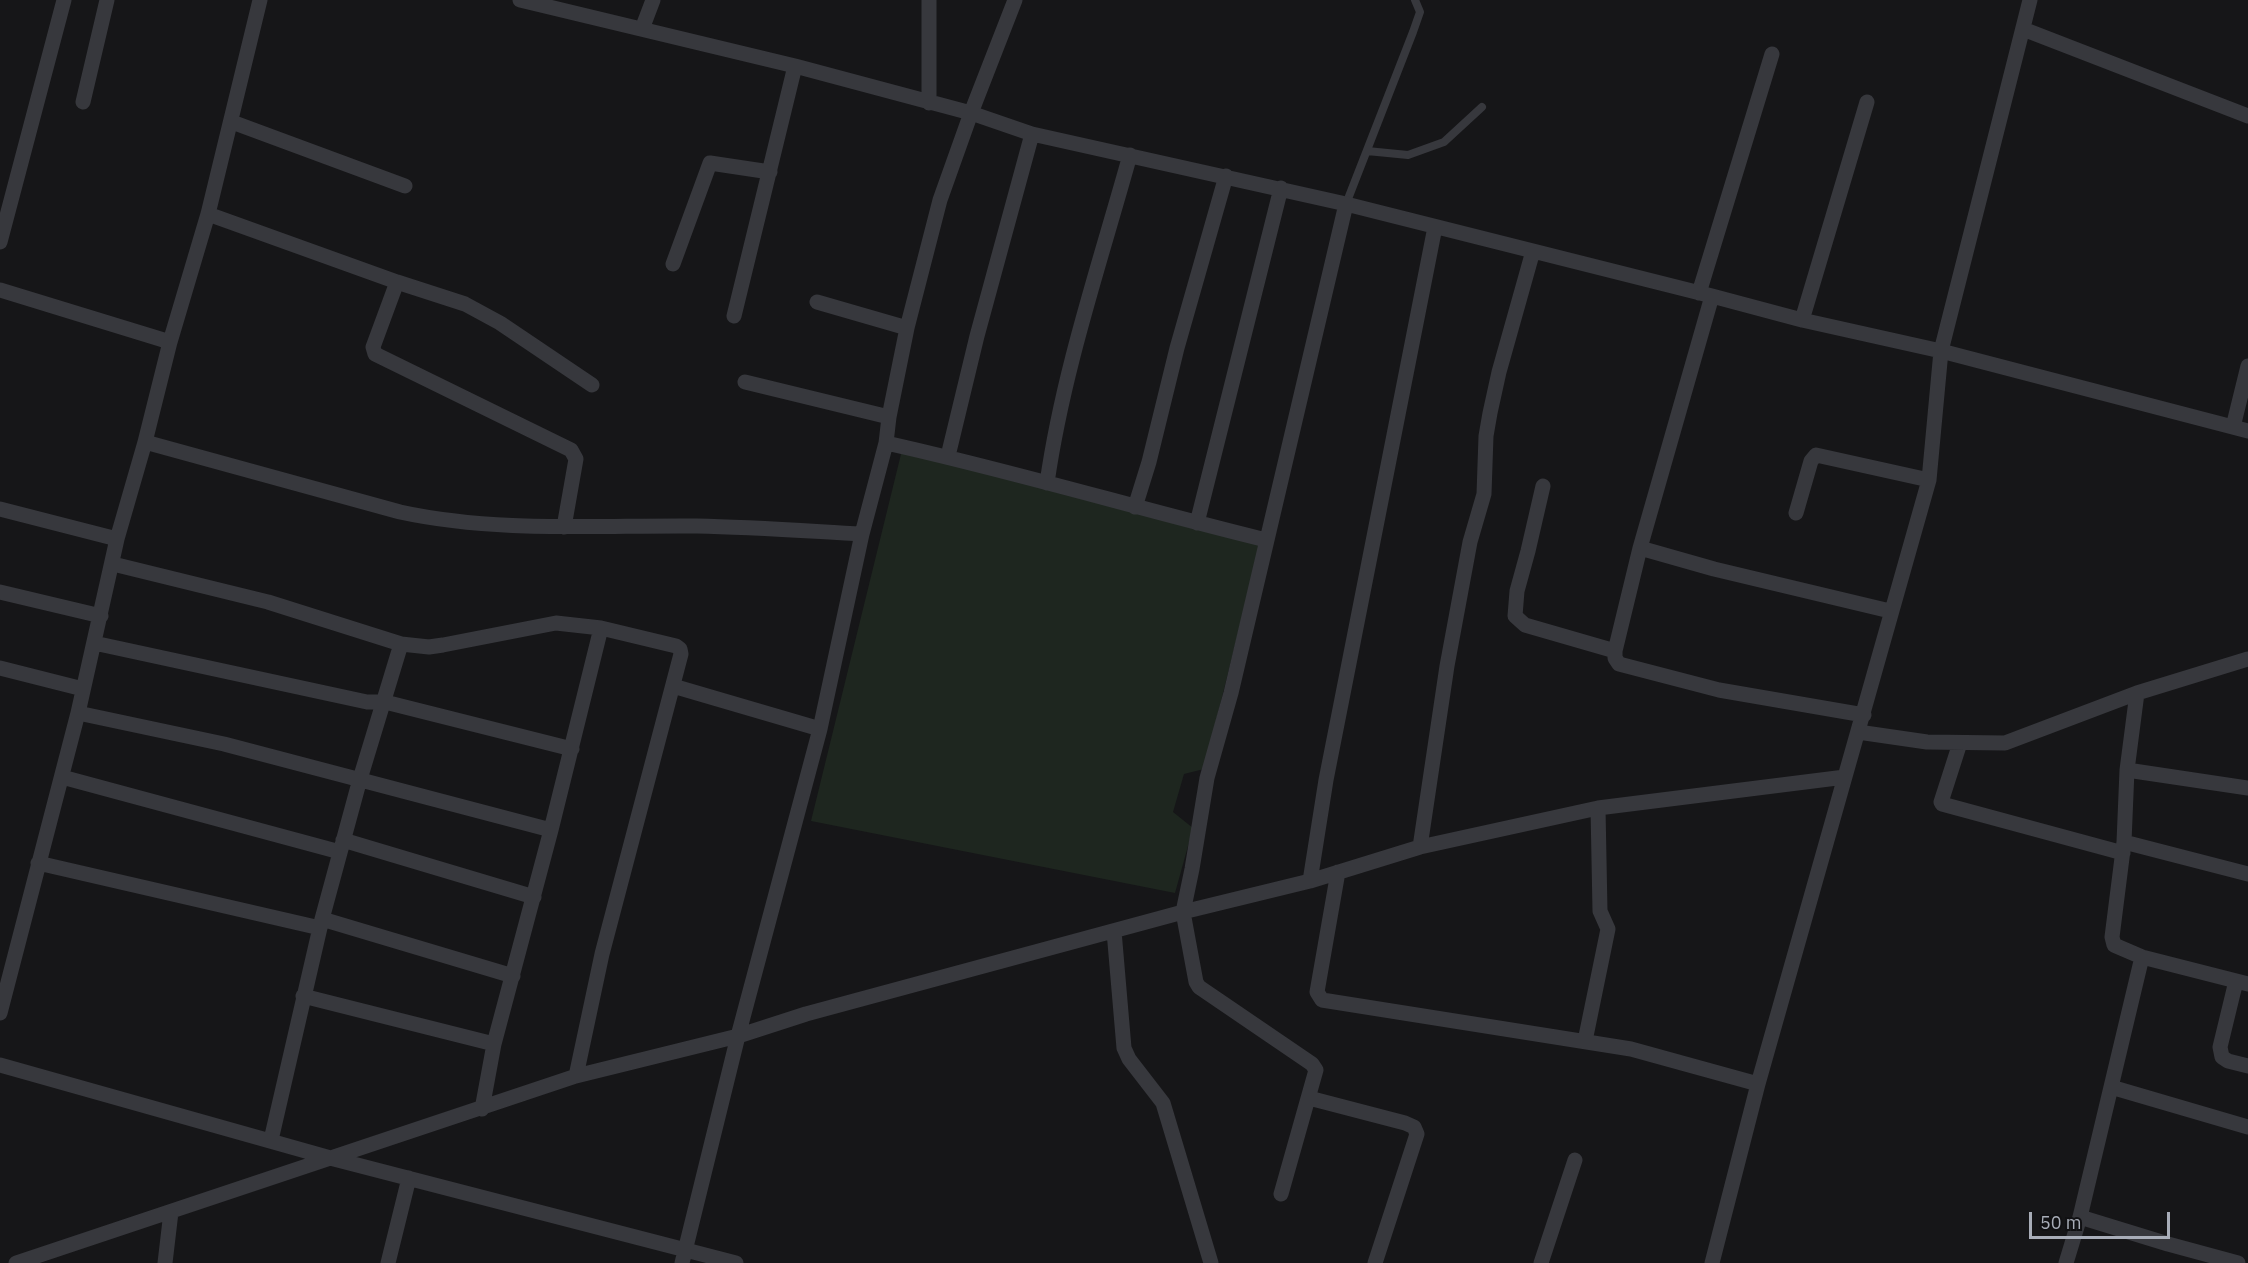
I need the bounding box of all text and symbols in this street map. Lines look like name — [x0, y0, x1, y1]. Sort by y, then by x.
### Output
scale bar — [2032, 1200, 2173, 1238]
text: 50 m — [2040, 1211, 2082, 1234]

